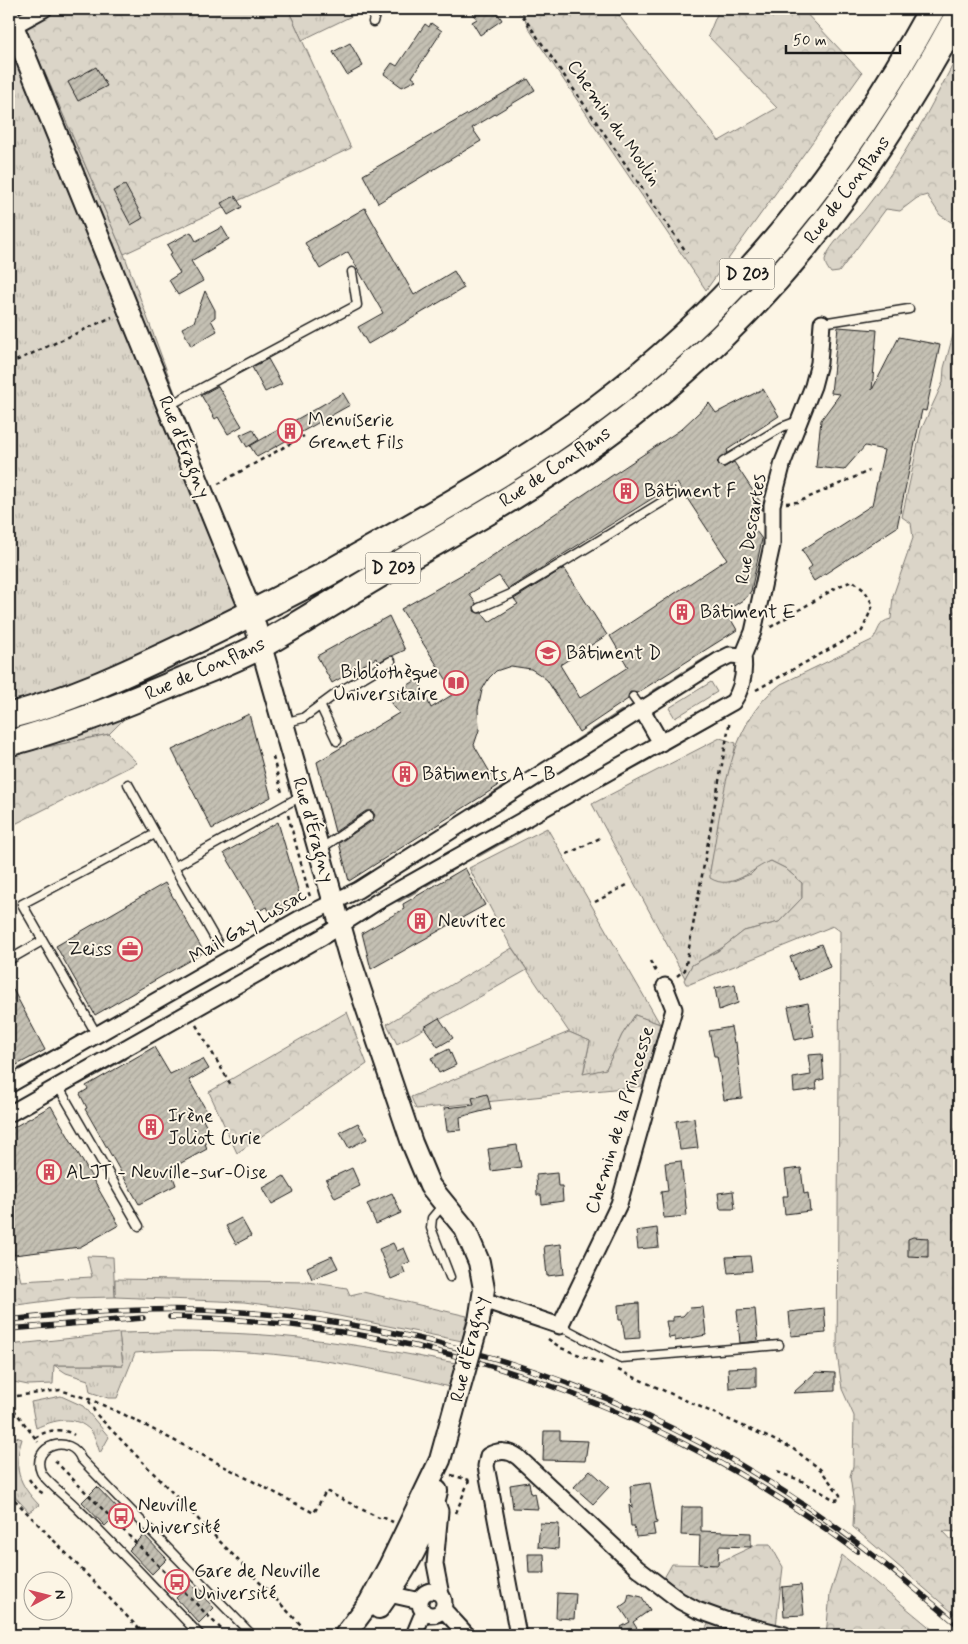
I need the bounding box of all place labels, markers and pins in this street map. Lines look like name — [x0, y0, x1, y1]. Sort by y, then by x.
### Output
place label: Menuiserie Grenet Fils — [308, 408, 404, 455]
building icon: Menuiserie Grenet Fils — [277, 418, 303, 444]
building icon: Bâtiment F — [613, 478, 639, 504]
place label: Bâtiment F — [644, 479, 736, 504]
building icon: Bâtiment E — [669, 599, 695, 625]
place label: Bâtiment E — [700, 600, 796, 625]
school or university icon: Bâtiment D — [535, 640, 561, 666]
place label: Bâtiment D — [566, 641, 661, 666]
place label: Bibliothèque Universitaire — [334, 660, 438, 707]
library icon: Bibliothèque Universitaire — [443, 670, 469, 696]
building icon: Bâtiments A - B — [392, 761, 418, 787]
place label: Bâtiments A - B — [422, 762, 556, 787]
building icon: Neuvitec — [407, 908, 433, 934]
place label: Neuvitec — [438, 909, 506, 934]
office icon: Zeiss — [117, 936, 143, 962]
place label: Zeiss — [68, 937, 112, 962]
place label: Irène Joliot Curie — [168, 1104, 261, 1151]
building icon: Irène Joliot Curie — [138, 1114, 164, 1140]
building icon: ALJT - Neuville-sur-Oise — [36, 1159, 62, 1185]
place label: ALJT - Neuville-sur-Oise — [66, 1160, 268, 1185]
place label: Neuville Université — [138, 1493, 220, 1540]
bus stop icon: Neuville Université — [108, 1503, 134, 1529]
place label: Gare de Neuville Université — [194, 1559, 321, 1606]
bus stop icon: Gare de Neuville Université — [164, 1569, 190, 1595]

